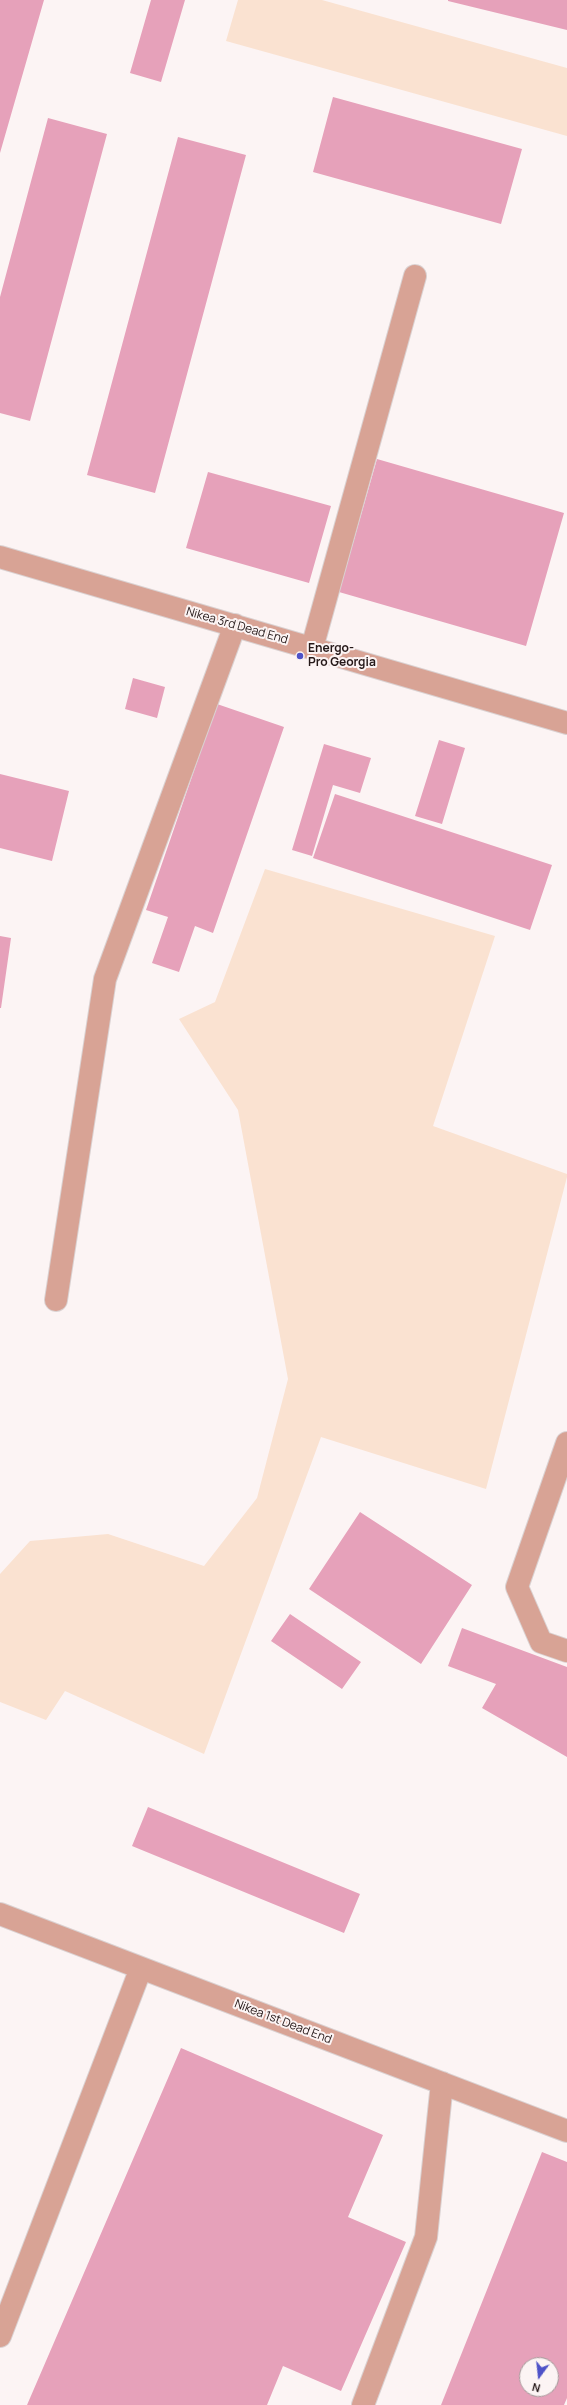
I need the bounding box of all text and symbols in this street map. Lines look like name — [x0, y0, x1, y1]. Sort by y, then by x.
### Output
street label: Nikea 3rd Dead End — [184, 605, 290, 647]
place label: Energo- Pro Georgia — [308, 642, 376, 670]
marker: Energo- Pro Georgia — [295, 651, 305, 661]
street label: Nikea 1st Dead End — [232, 1997, 334, 2047]
north arrow — [519, 2357, 559, 2397]
text: N — [530, 2380, 542, 2396]

